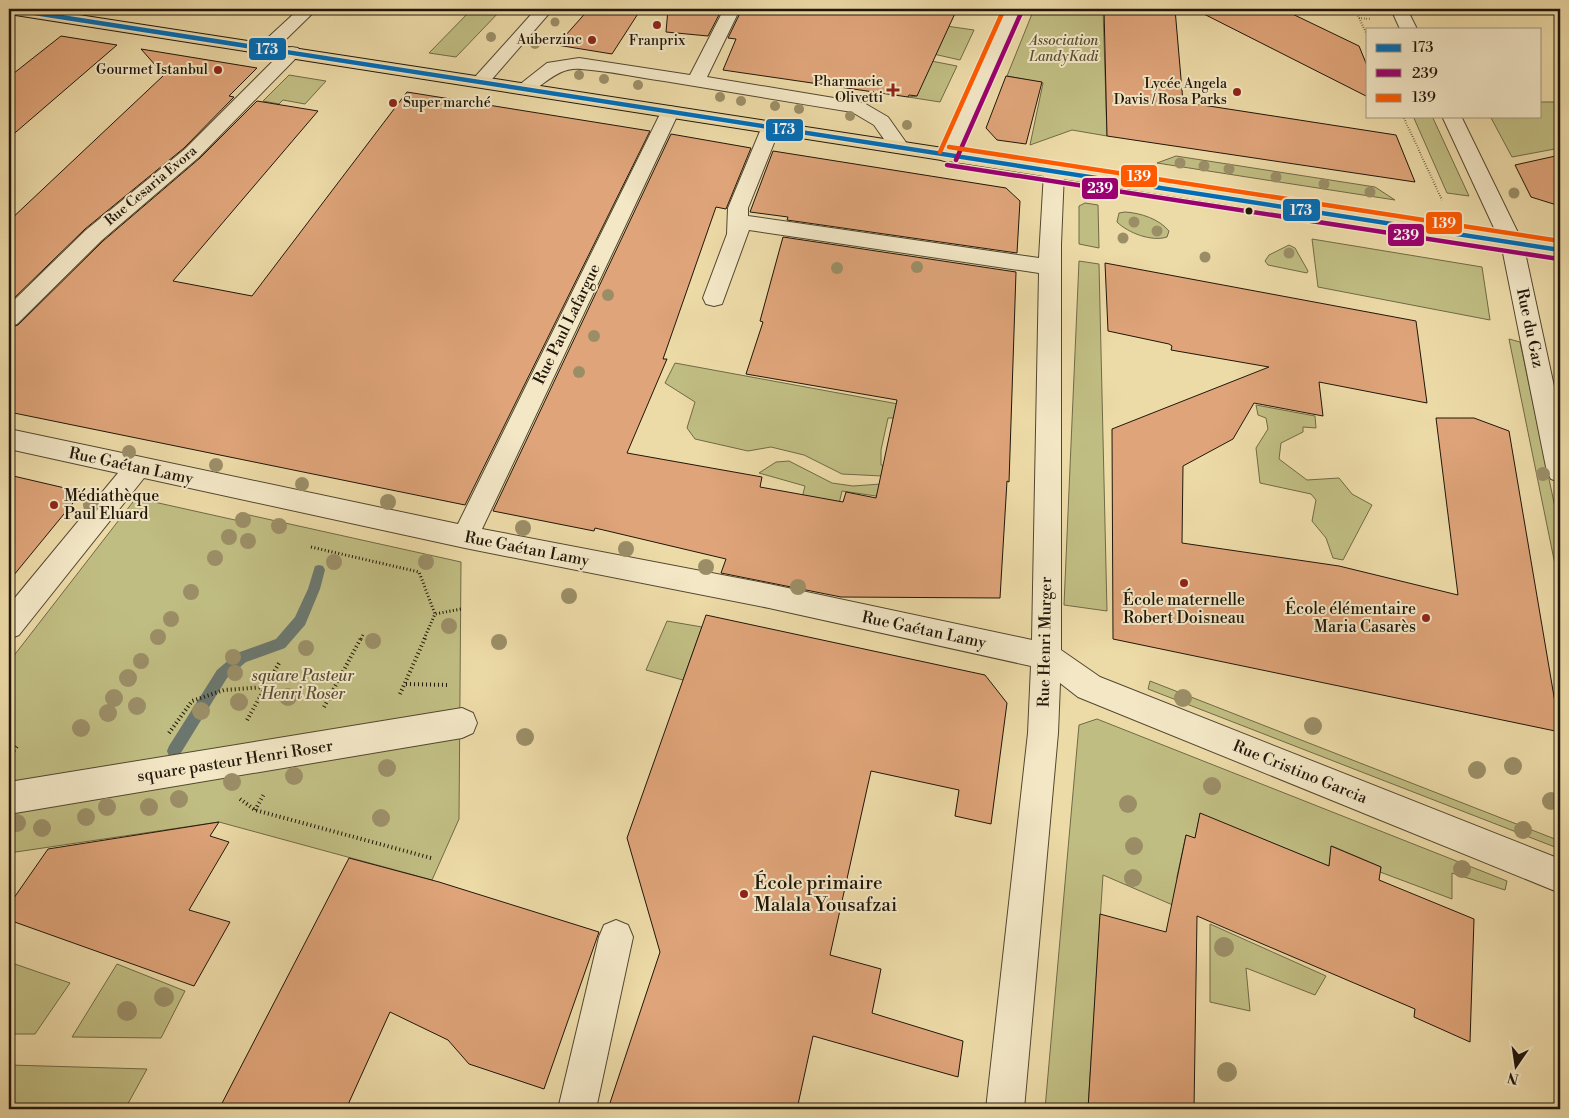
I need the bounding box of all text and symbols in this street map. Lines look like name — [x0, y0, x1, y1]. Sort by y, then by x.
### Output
marker: Franprix — [651, 19, 663, 31]
legend — [1366, 28, 1542, 118]
place label: Auberzinc — [516, 31, 582, 49]
place label: Franprix — [629, 32, 686, 50]
park label: Association LandyKadi — [1028, 32, 1099, 66]
marker: Auberzinc — [586, 34, 598, 46]
line badge: 173 — [248, 37, 287, 61]
text: 173 — [1412, 38, 1433, 57]
text: 173 — [256, 41, 278, 59]
place label: Gourmet Istanbul — [96, 61, 208, 79]
marker: Gourmet Istanbul — [212, 64, 224, 76]
text: 239 — [1412, 64, 1438, 83]
place label: Pharmacie Olivetti — [814, 73, 883, 107]
place label: Lycée Angela Davis / Rosa Parks — [1114, 75, 1228, 109]
marker: Pharmacie Olivetti — [887, 84, 899, 96]
marker: Lycée Angela Davis / Rosa Parks — [1231, 86, 1243, 98]
text: 139 — [1412, 88, 1436, 107]
place label: Super marché — [403, 94, 491, 112]
marker: Super marché — [387, 97, 399, 109]
line badge: 173 — [765, 118, 804, 142]
text: 173 — [773, 121, 795, 139]
street label: Rue Cesaria Evora — [101, 141, 202, 230]
line badge: 139 — [1120, 164, 1158, 188]
text: 139 — [1127, 168, 1151, 186]
line badge: 239 — [1081, 177, 1119, 200]
text: 239 — [1087, 180, 1113, 198]
line badge: 173 — [1282, 198, 1321, 222]
text: 173 — [1290, 202, 1312, 220]
unlabelled marker — [1244, 206, 1254, 216]
line badge: 139 — [1425, 211, 1463, 235]
text: 139 — [1432, 215, 1456, 233]
line badge: 239 — [1387, 223, 1425, 247]
text: 239 — [1393, 227, 1419, 245]
street label: Rue Paul Lafargue — [529, 260, 605, 388]
street label: Rue du Gaz — [1512, 286, 1548, 370]
street label: Rue Gaétan Lamy — [67, 443, 195, 489]
place label: Médiathèque Paul Eluard — [64, 486, 159, 524]
marker: Médiathèque Paul Eluard — [48, 499, 60, 511]
street label: Rue Gaétan Lamy — [463, 527, 591, 571]
street label: Rue Henri Murger — [1034, 576, 1056, 708]
marker: École maternelle Robert Doisneau — [1178, 577, 1190, 589]
place label: École maternelle Robert Doisneau — [1123, 588, 1245, 628]
place label: École élémentaire Maria Casarès — [1285, 597, 1416, 637]
street label: Rue Gaétan Lamy — [860, 607, 988, 653]
marker: École élémentaire Maria Casarès — [1420, 612, 1432, 624]
park label: square Pasteur Henri Roser — [251, 666, 355, 704]
street label: square pasteur Henri Roser — [136, 736, 334, 786]
street label: Rue Cristino Garcia — [1230, 736, 1371, 808]
place label: École primaire Malala Yousafzai — [754, 870, 897, 917]
marker: École primaire Malala Yousafzai — [738, 888, 750, 900]
north arrow — [1492, 1040, 1542, 1090]
text: N — [1506, 1068, 1521, 1088]

